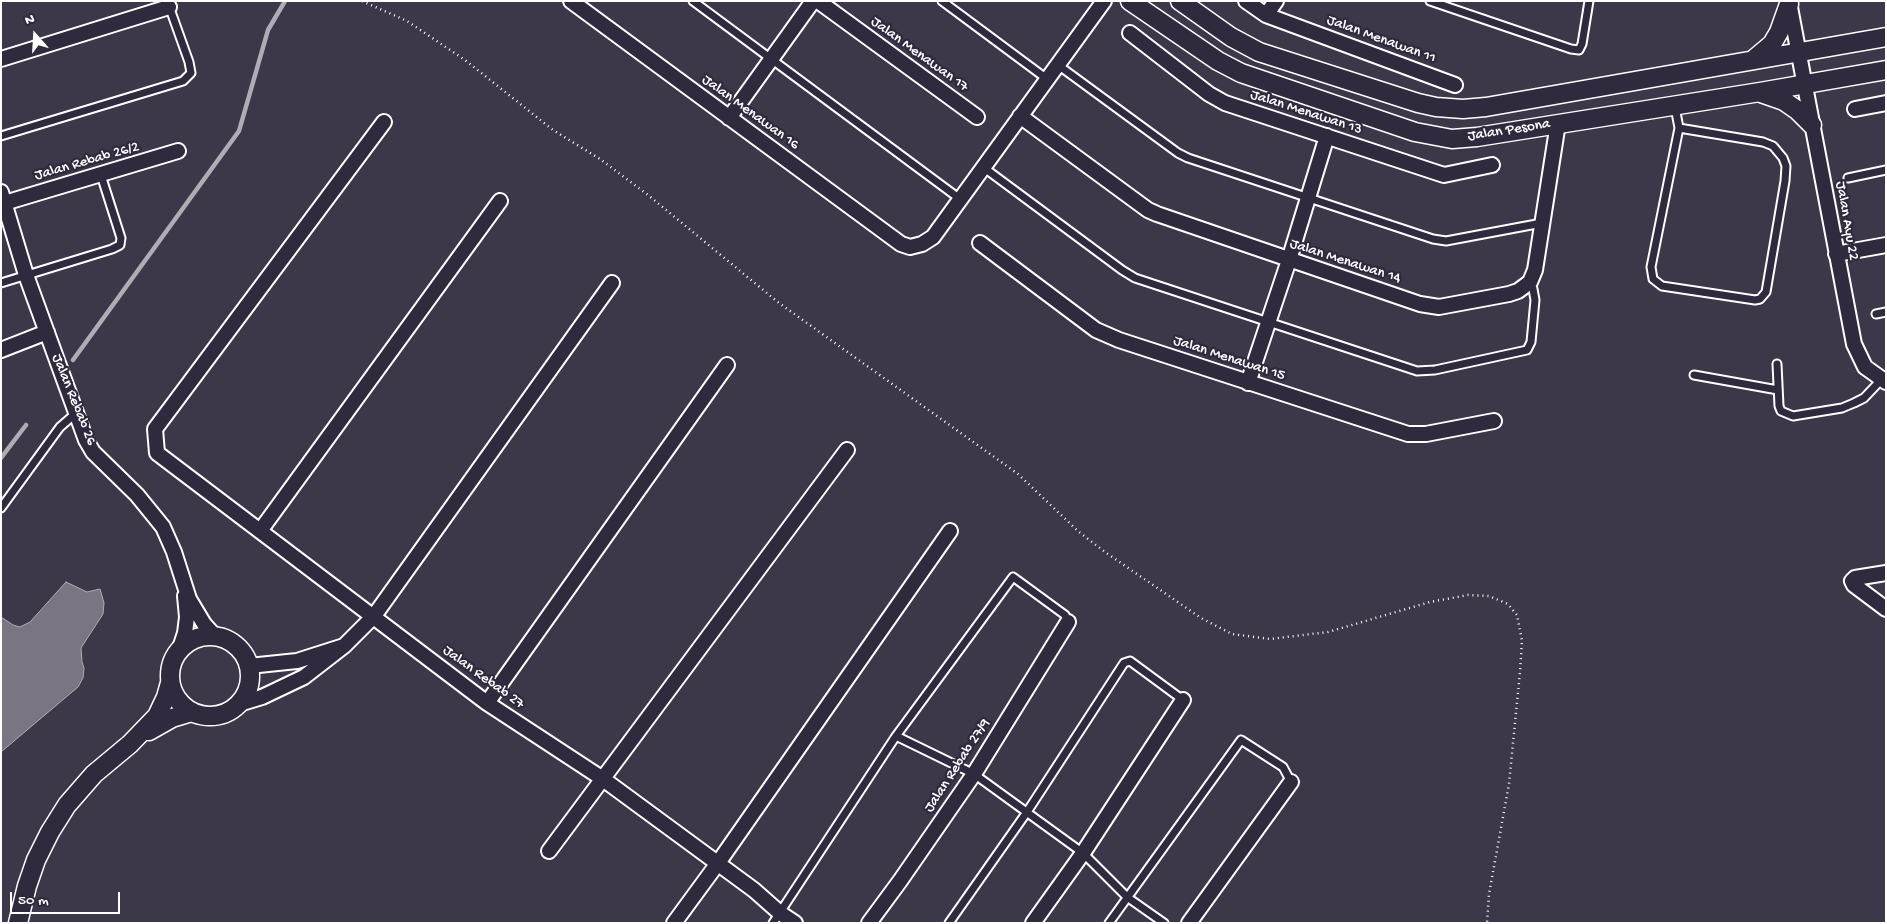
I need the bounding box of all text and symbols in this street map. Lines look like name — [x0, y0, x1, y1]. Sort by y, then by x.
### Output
north arrow — [10, 10, 60, 60]
text: N — [23, 11, 37, 30]
street label: Jalan Menawan 11 — [1324, 12, 1438, 68]
street label: Jalan Menawan 17 — [867, 13, 971, 97]
street label: Jalan Menawan 16 — [698, 71, 802, 155]
street label: Jalan Menawan 13 — [1248, 86, 1364, 140]
street label: Jalan Pesona — [1466, 116, 1552, 146]
street label: Jalan Rebab 26/2 — [33, 138, 141, 186]
street label: Jalan Ayu 22 — [1830, 180, 1862, 262]
street label: Jalan Menawan 14 — [1287, 236, 1403, 288]
street label: Jalan Menawan 15 — [1171, 332, 1287, 386]
street label: Jalan Rebab 26 — [47, 352, 99, 448]
street label: Jalan Rebab 27 — [438, 642, 528, 714]
street label: Jalan Rebab 27/9 — [921, 716, 995, 816]
scale bar — [12, 882, 122, 914]
text: 50 m — [18, 892, 49, 910]

